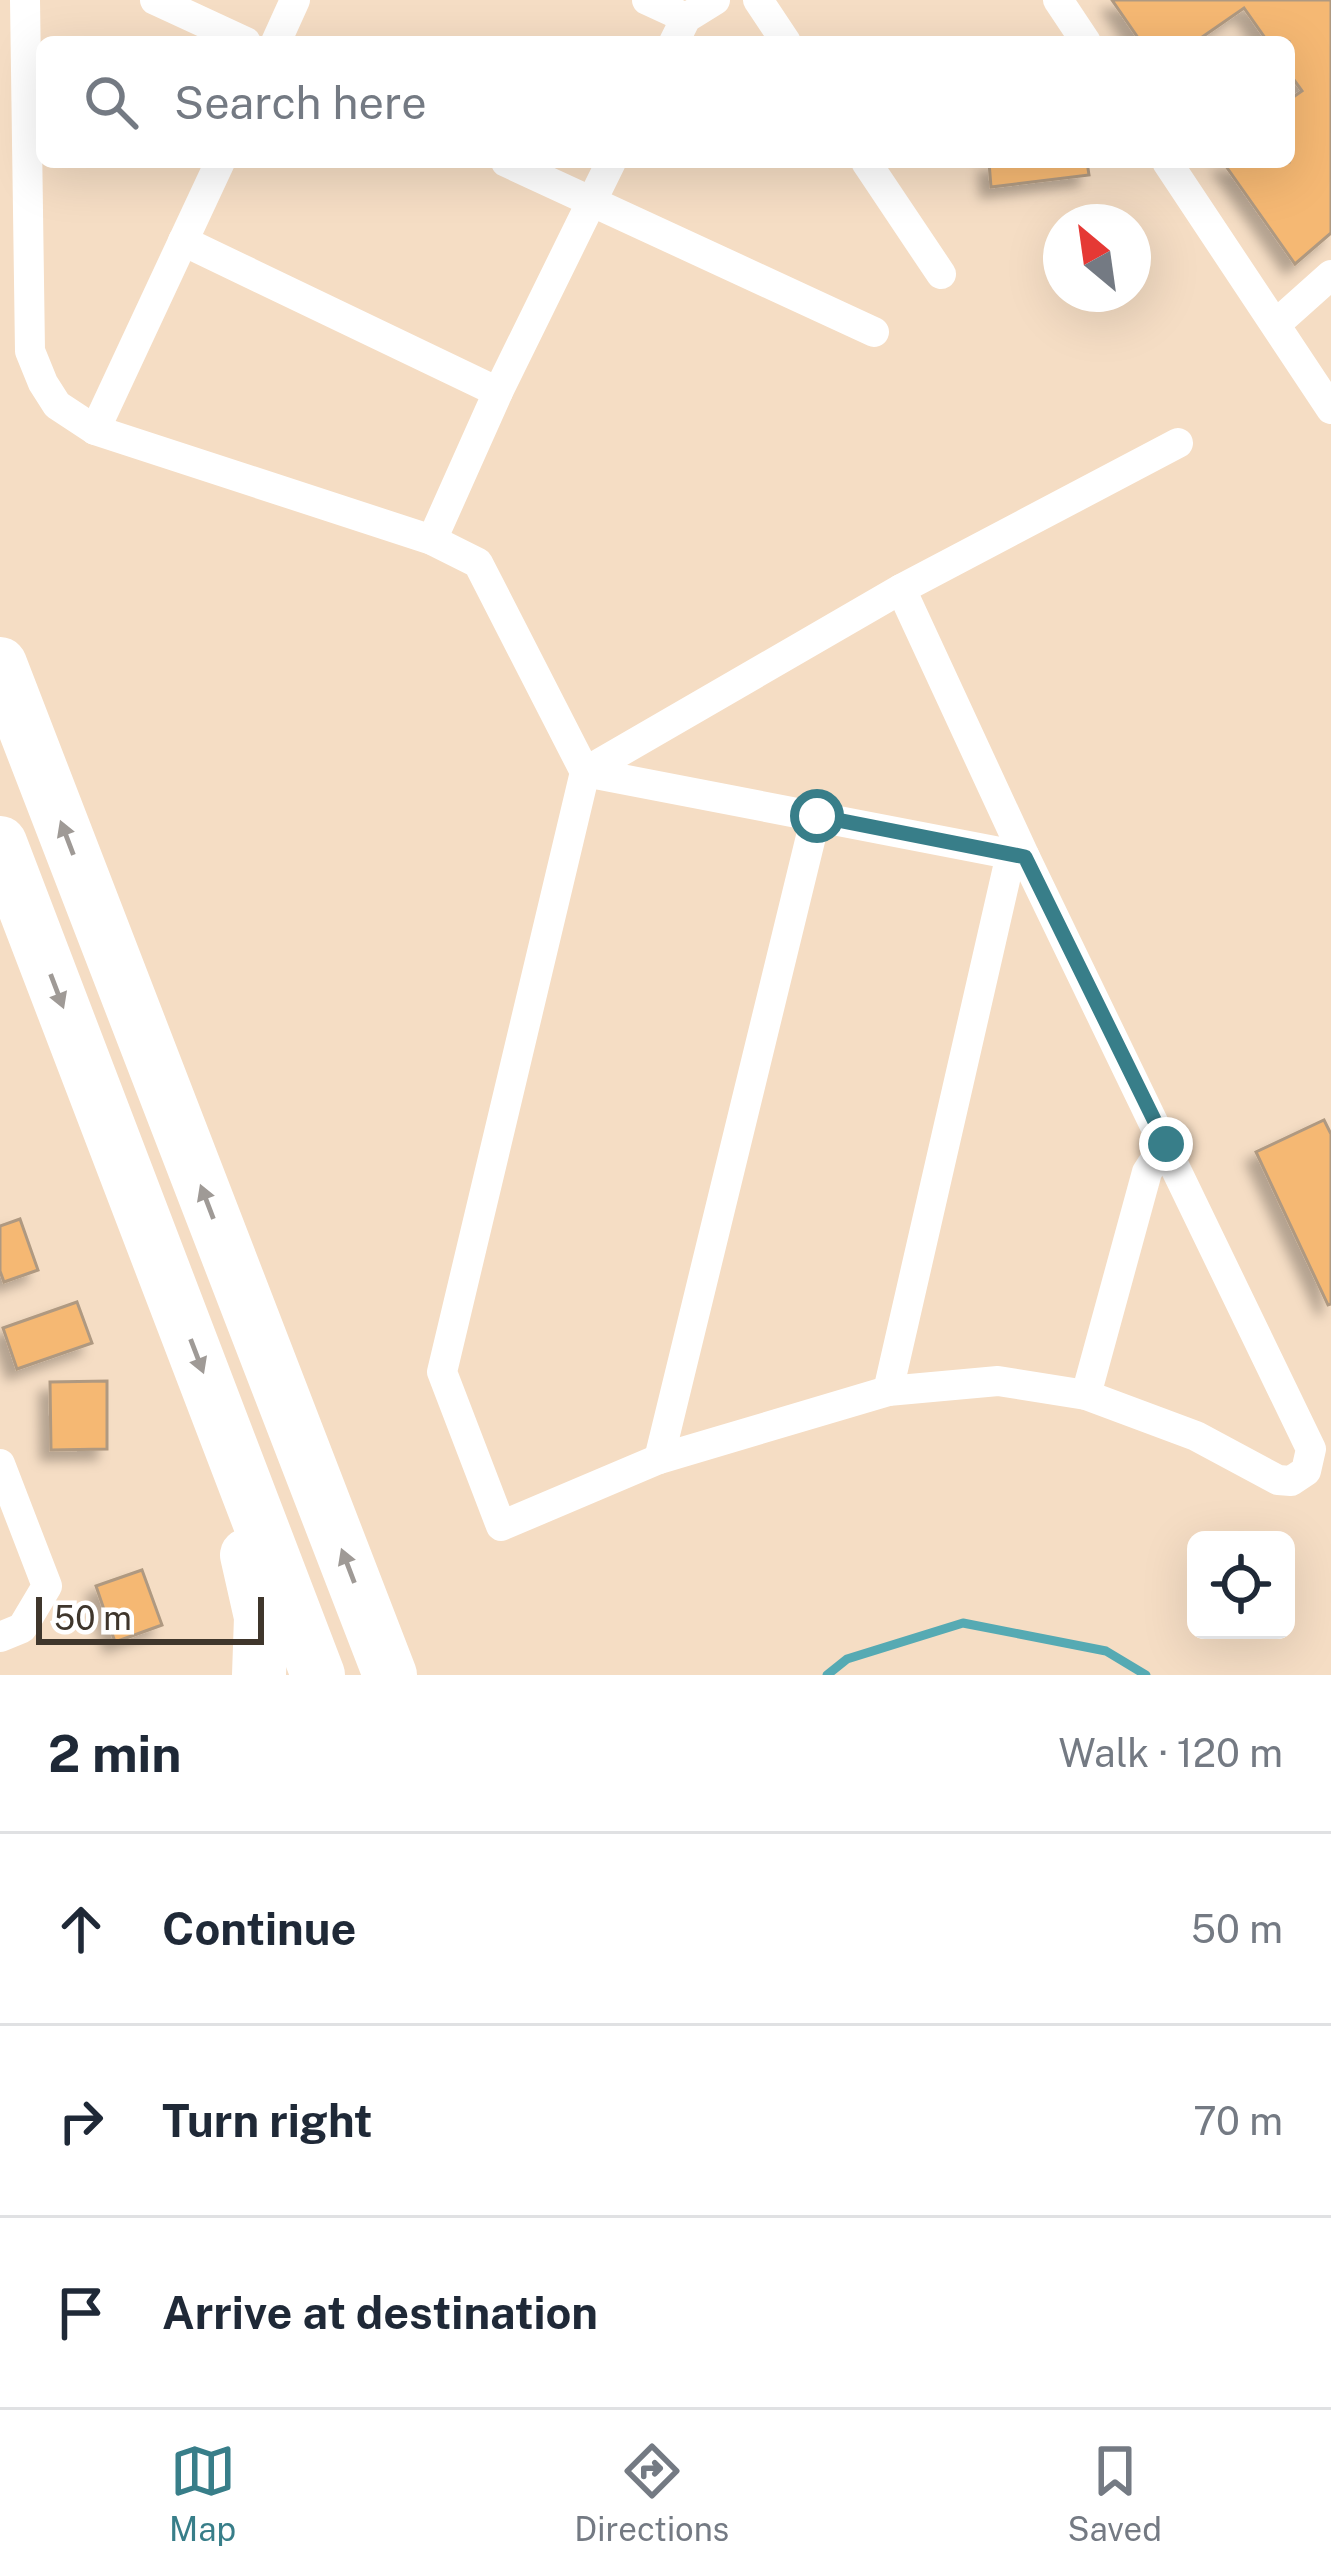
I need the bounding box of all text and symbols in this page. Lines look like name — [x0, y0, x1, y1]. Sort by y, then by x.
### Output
search box — [36, 36, 1295, 168]
icon: search — [78, 69, 144, 135]
text: Search here — [174, 76, 427, 129]
north arrow — [1043, 204, 1151, 312]
route start — [790, 789, 844, 843]
one-way arrow — [57, 820, 76, 856]
one-way arrow — [48, 974, 67, 1010]
route end — [1139, 1117, 1193, 1171]
one-way arrow — [197, 1184, 216, 1220]
one-way arrow — [188, 1338, 207, 1374]
map controls — [1187, 1531, 1295, 1639]
button: locate — [1187, 1531, 1295, 1639]
one-way arrow — [337, 1547, 356, 1583]
scale bar — [36, 1591, 264, 1644]
text: 50 m — [54, 1599, 132, 1637]
text: 2 min — [48, 1724, 182, 1783]
text: Walk · 120 m — [1059, 1730, 1283, 1776]
icon: ahead — [48, 1896, 114, 1962]
text: Continue — [162, 1902, 356, 1955]
text: 50 m — [1191, 1906, 1283, 1952]
icon: right — [48, 2088, 114, 2154]
text: Turn right — [162, 2094, 373, 2147]
text: 70 m — [1193, 2098, 1283, 2144]
icon: arrive — [48, 2280, 114, 2346]
text: Arrive at destination — [162, 2286, 598, 2339]
tab: Map — [169, 2438, 236, 2548]
tab: Directions — [574, 2438, 729, 2548]
tab: Saved — [1068, 2438, 1162, 2548]

